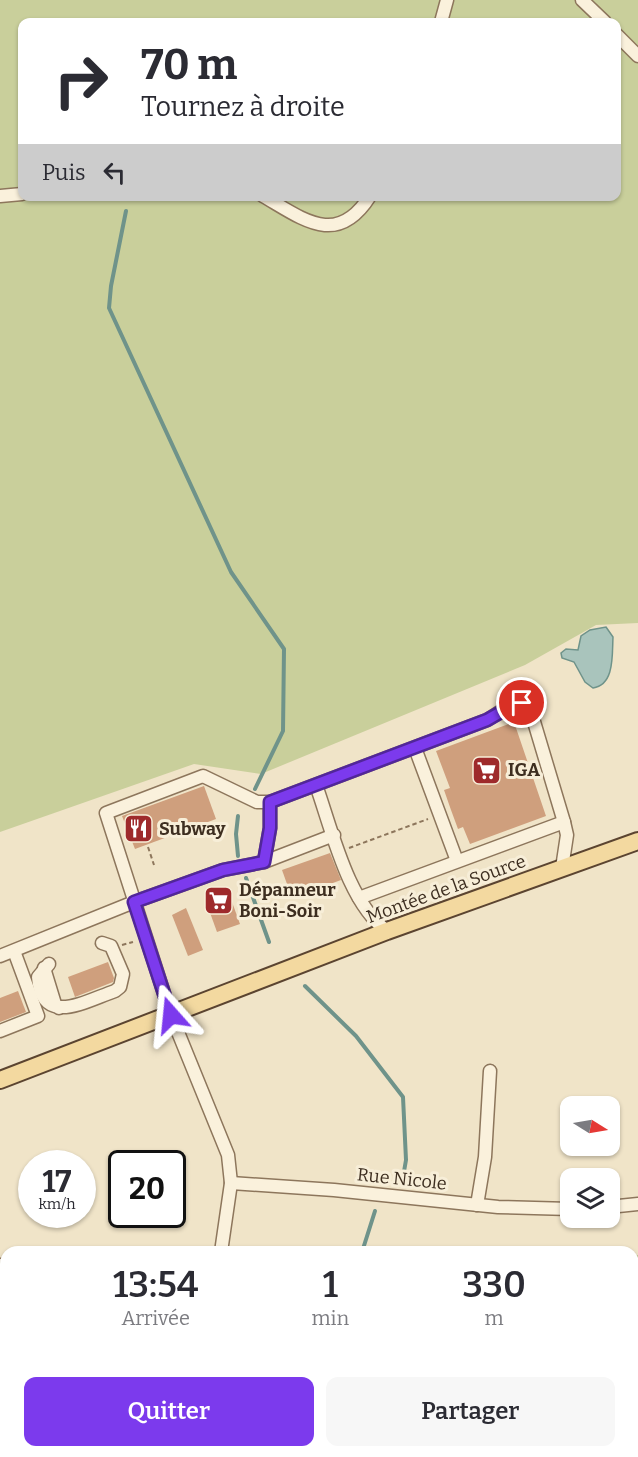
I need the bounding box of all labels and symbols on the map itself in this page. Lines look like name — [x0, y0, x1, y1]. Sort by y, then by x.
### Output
pin — [496, 677, 547, 728]
supermarket icon: IGA — [471, 754, 503, 786]
place label: IGA — [508, 759, 540, 781]
restaurant icon: Subway — [122, 813, 154, 845]
place label: Subway — [159, 818, 227, 840]
street label: Montée de la Source — [363, 850, 529, 928]
place label: Dépanneur Boni-Soir — [239, 879, 336, 922]
supermarket icon: Dépanneur Boni-Soir — [202, 884, 234, 916]
position arrow — [139, 983, 203, 1047]
north arrow — [560, 1096, 620, 1156]
speed limit sign: 20 — [108, 1150, 186, 1228]
street label: Rue Nicole — [356, 1163, 448, 1195]

